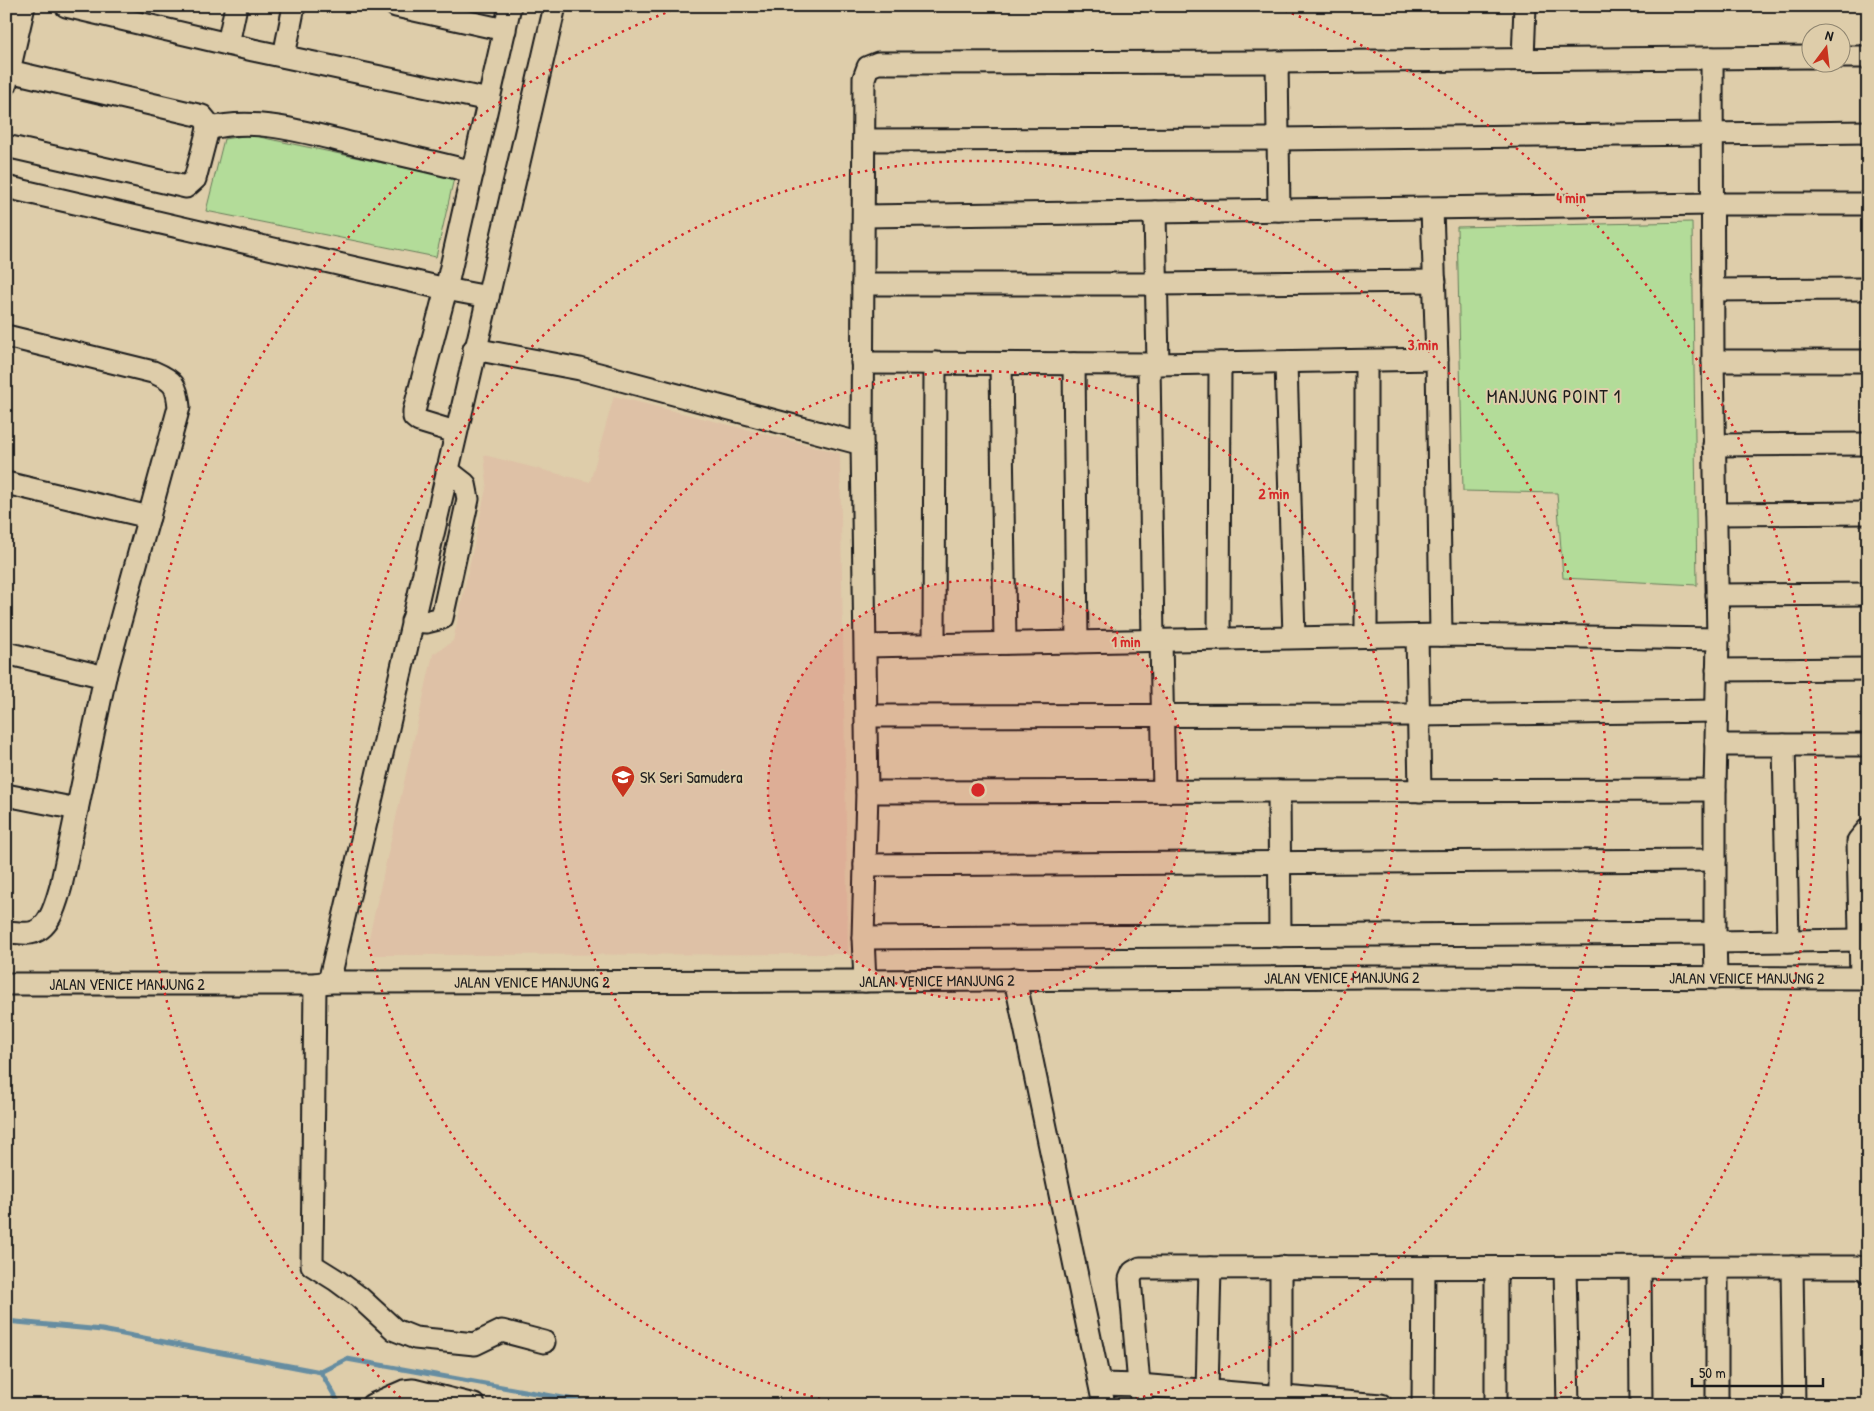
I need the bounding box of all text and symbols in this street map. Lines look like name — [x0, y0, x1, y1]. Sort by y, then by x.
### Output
north arrow — [1802, 22, 1852, 72]
text: N — [1823, 25, 1836, 45]
text: 4 min — [1556, 187, 1586, 208]
text: 3 min — [1408, 334, 1438, 355]
district label: MANJUNG POINT 1 — [1487, 384, 1621, 409]
text: 2 min — [1259, 483, 1290, 504]
text: 1 min — [1111, 631, 1141, 652]
school or university icon: SK Seri Samudera — [610, 764, 636, 798]
place label: SK Seri Samudera — [640, 766, 742, 788]
centre of rings — [969, 781, 987, 799]
street label: JALAN VENICE MANJUNG 2 — [1264, 966, 1420, 989]
street label: JALAN VENICE MANJUNG 2 — [1669, 967, 1825, 989]
street label: JALAN VENICE MANJUNG 2 — [859, 969, 1015, 992]
street label: JALAN VENICE MANJUNG 2 — [454, 970, 610, 993]
street label: JALAN VENICE MANJUNG 2 — [49, 973, 205, 995]
scale bar — [1692, 1356, 1823, 1388]
text: 50 m — [1699, 1362, 1726, 1383]

